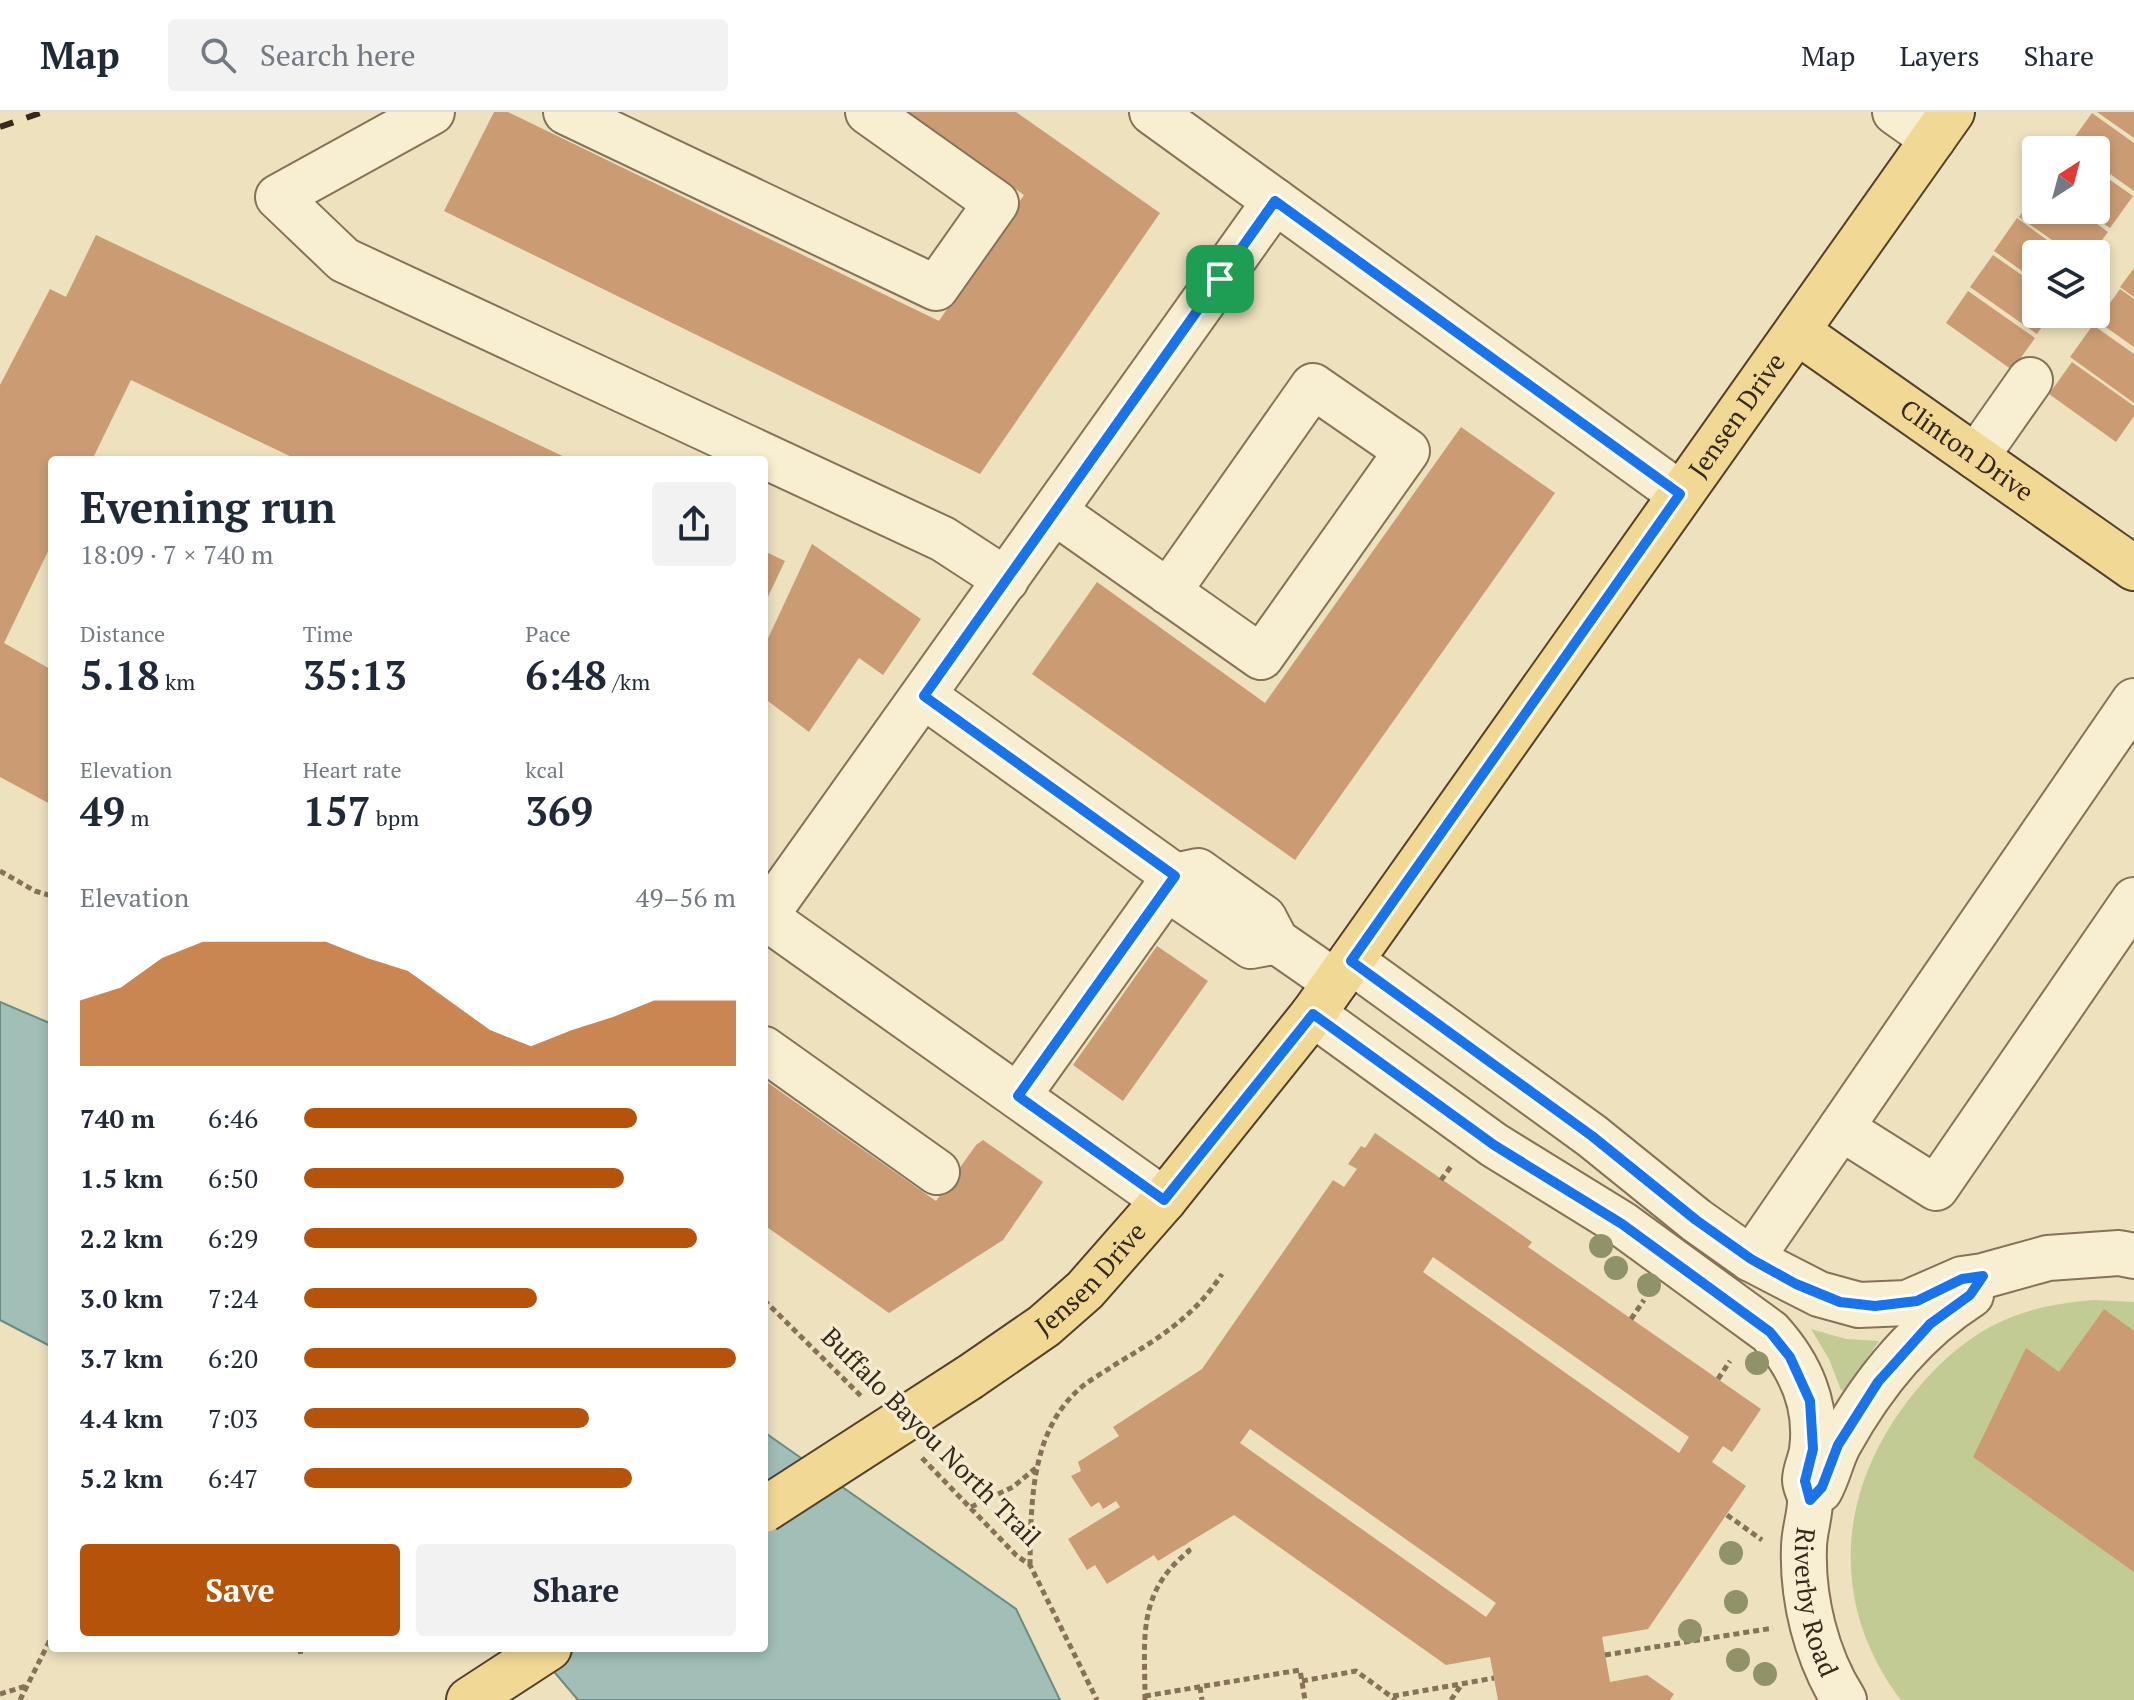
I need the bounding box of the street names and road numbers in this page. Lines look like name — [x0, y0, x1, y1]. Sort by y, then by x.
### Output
street label: Jensen Drive — [1680, 346, 1792, 484]
street label: Clinton Drive — [1894, 391, 2041, 508]
street label: Jensen Drive — [1028, 1215, 1153, 1343]
street label: Buffalo Bayou North Trail — [815, 1319, 1049, 1553]
street label: Riverby Road — [1788, 1526, 1847, 1682]

